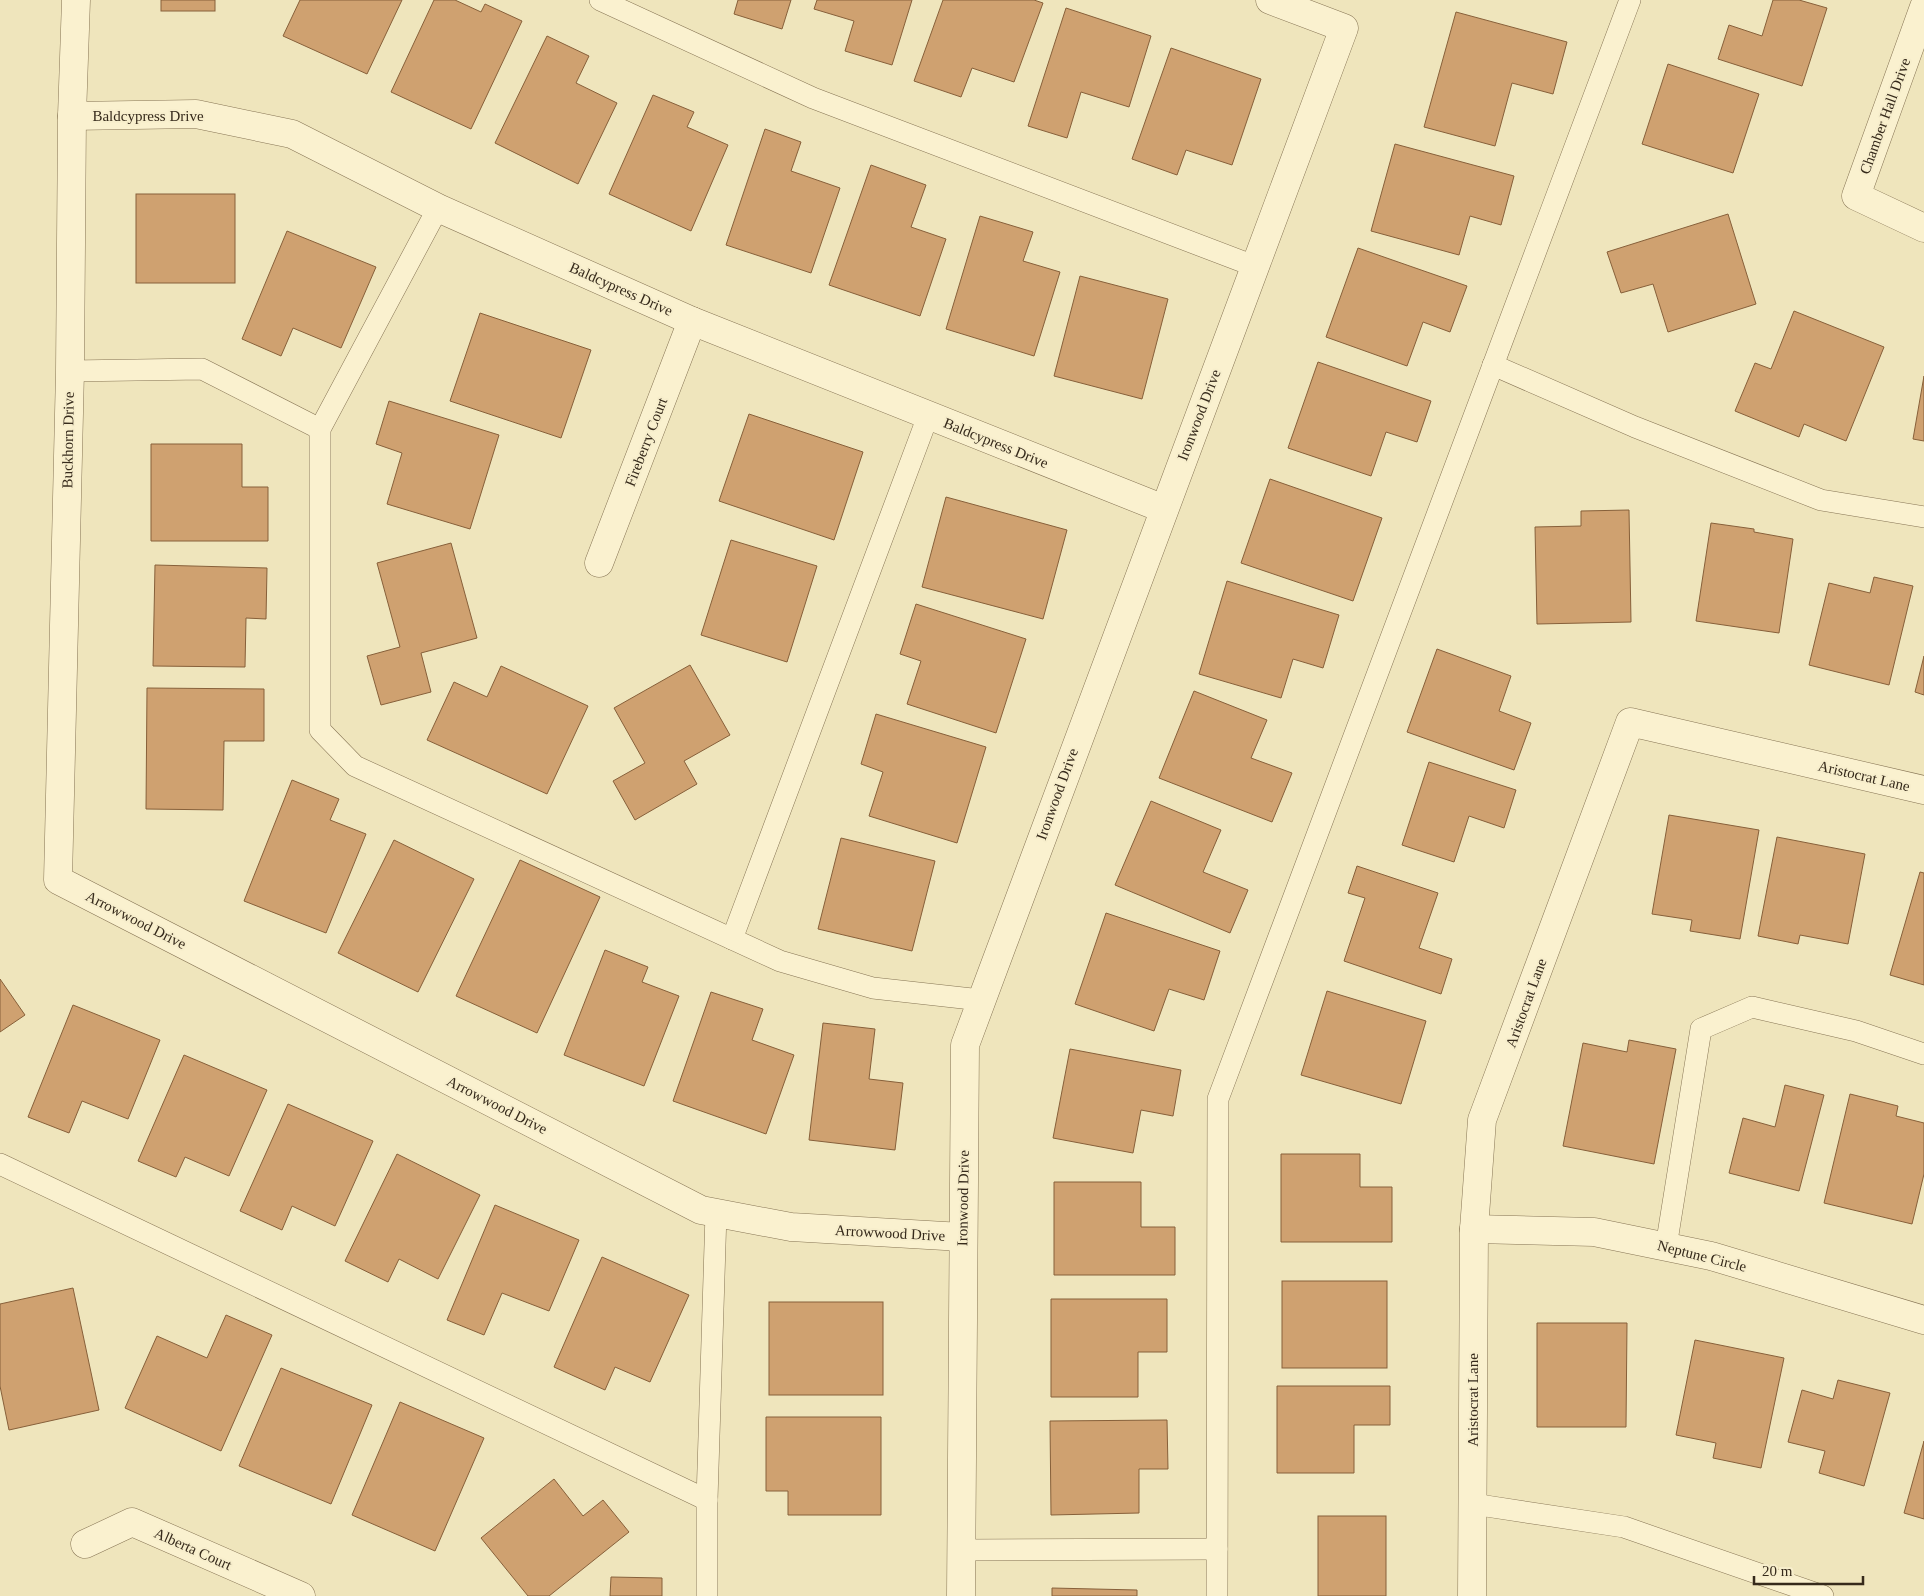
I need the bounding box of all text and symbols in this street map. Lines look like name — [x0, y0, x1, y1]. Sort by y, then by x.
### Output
street label: Chamber Hall Drive — [1857, 55, 1914, 176]
street label: Baldcypress Drive — [92, 108, 204, 124]
street label: Baldcypress Drive — [567, 259, 675, 319]
street label: Ironwood Drive — [1174, 367, 1224, 463]
street label: Buckhorn Drive — [59, 391, 77, 489]
street label: Fireberry Court — [622, 395, 671, 489]
street label: Baldcypress Drive — [941, 415, 1051, 471]
street label: Ironwood Drive — [1033, 746, 1081, 842]
street label: Aristocrat Lane — [1817, 758, 1912, 794]
street label: Arrowwood Drive — [83, 888, 189, 952]
street label: Aristocrat Lane — [1502, 956, 1550, 1050]
street label: Arrowwood Drive — [444, 1073, 550, 1137]
street label: Ironwood Drive — [954, 1149, 972, 1246]
street label: Arrowwood Drive — [834, 1222, 946, 1244]
street label: Neptune Circle — [1656, 1237, 1749, 1275]
street label: Aristocrat Lane — [1465, 1353, 1481, 1447]
street label: Alberta Court — [152, 1525, 235, 1574]
scale bar — [1754, 1554, 1863, 1586]
text: 20 m — [1762, 1563, 1793, 1579]

